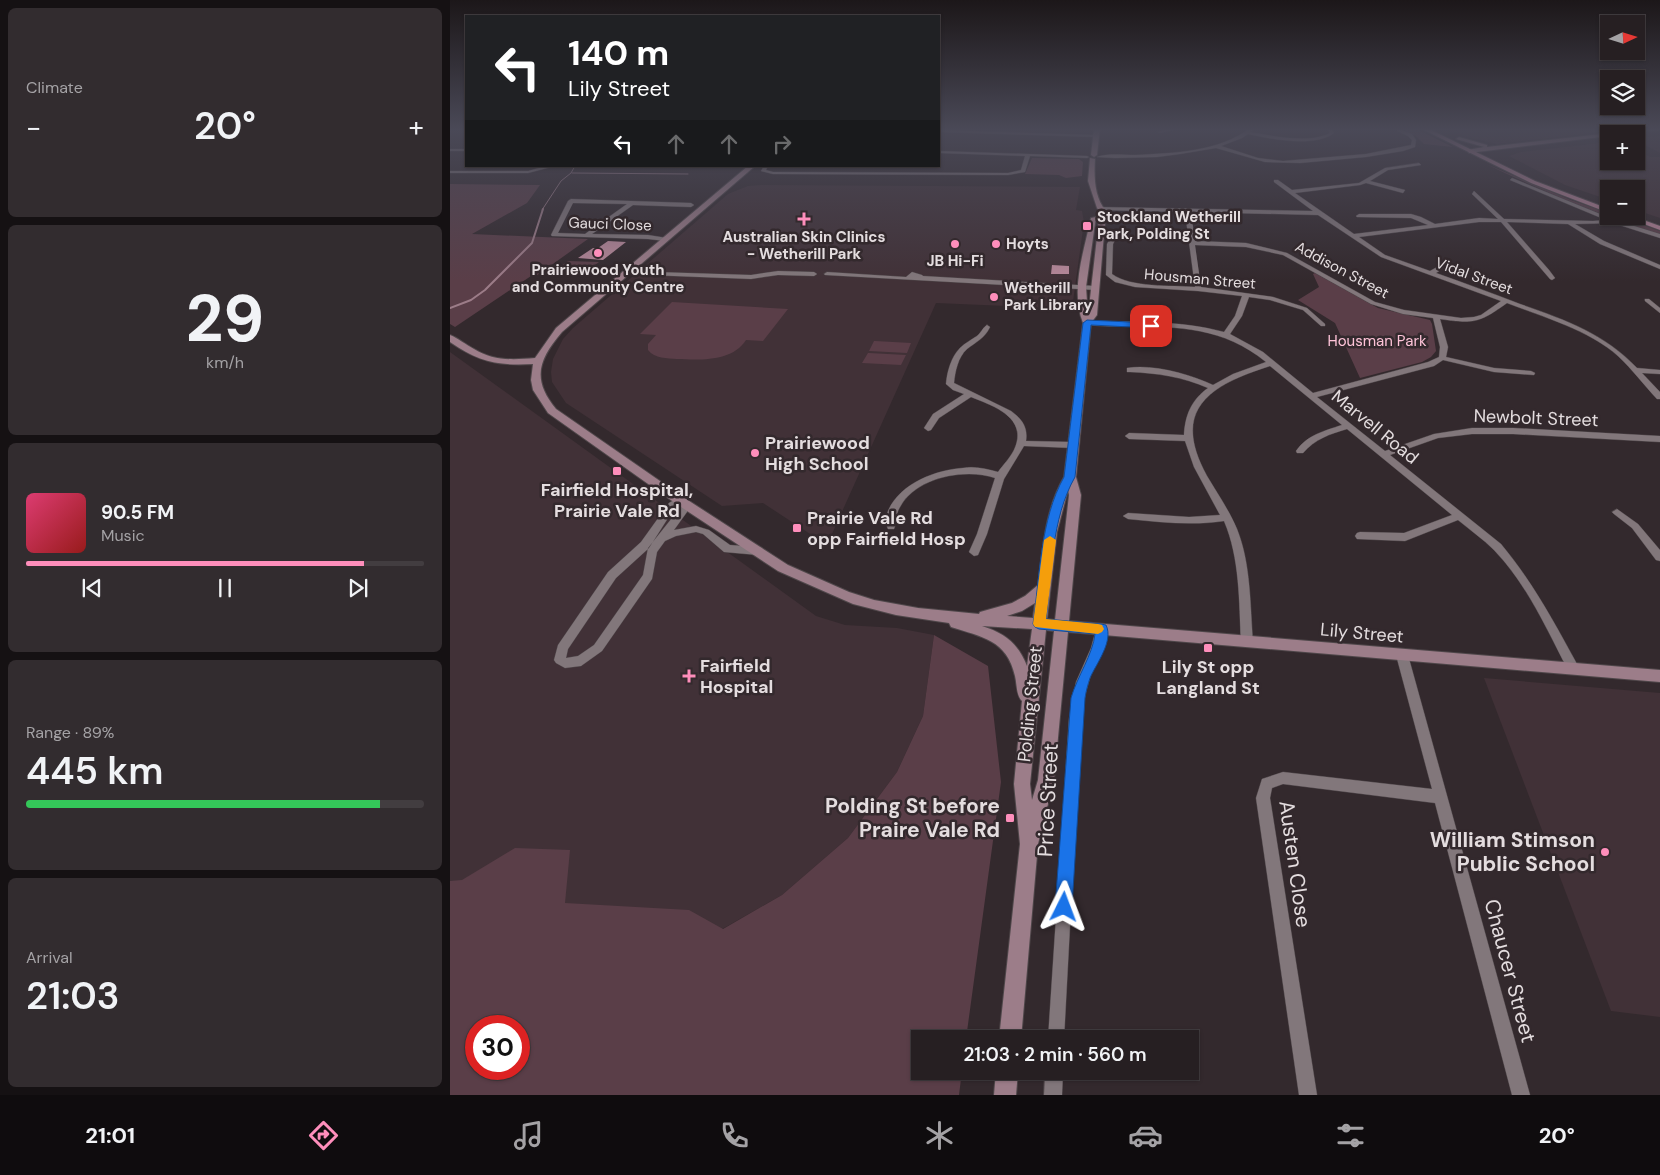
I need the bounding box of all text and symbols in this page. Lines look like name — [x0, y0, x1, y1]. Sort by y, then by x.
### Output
north arrow — [1600, 15, 1645, 60]
map controls — [1600, 15, 1645, 225]
text: 140 m — [568, 30, 669, 76]
icon: left — [485, 35, 550, 100]
button: layers — [1600, 70, 1645, 115]
text: Lily Street — [568, 74, 670, 103]
text: Climate — [26, 77, 83, 98]
text: 20° — [194, 101, 256, 151]
text: − — [26, 109, 41, 146]
text: + — [409, 109, 424, 146]
button: + — [1600, 125, 1645, 170]
icon: left — [609, 130, 637, 158]
icon: ahead — [662, 130, 690, 158]
icon: ahead — [715, 130, 743, 158]
icon: right — [768, 130, 796, 158]
button: − — [1600, 180, 1645, 225]
place label: Stockland Wetherill Park, Polding St — [1097, 207, 1241, 244]
marker: Australian Skin Clinics - Wetherill Park — [797, 212, 811, 226]
street label: Gauci Close — [568, 213, 652, 235]
marker: Stockland Wetherill Park, Polding St — [1081, 220, 1093, 232]
place label: Australian Skin Clinics - Wetherill Park — [723, 227, 885, 264]
place label: Hoyts — [1006, 234, 1049, 254]
street label: Addison Street — [1292, 237, 1392, 303]
marker: JB Hi-Fi — [949, 238, 961, 250]
marker: Hoyts — [990, 238, 1002, 250]
marker: Prairiewood Youth and Community Centre — [592, 247, 604, 259]
place label: JB Hi-Fi — [926, 251, 984, 271]
street label: Vidal Street — [1433, 253, 1516, 299]
place label: Prairiewood Youth and Community Centre — [512, 260, 684, 297]
street label: Housman Street — [1143, 264, 1257, 294]
text: 29 — [186, 277, 264, 361]
place label: Wetherill Park Library — [1004, 278, 1092, 315]
marker: Wetherill Park Library — [988, 291, 1000, 303]
pin — [1130, 305, 1172, 347]
icon: arrive — [1137, 312, 1165, 340]
park label: Housman Park — [1328, 331, 1427, 351]
text: km/h — [206, 352, 244, 373]
street label: Marvell Road — [1326, 384, 1424, 470]
street label: Newbolt Street — [1473, 404, 1599, 432]
place label: Prairiewood High School — [765, 431, 870, 476]
marker: Prairiewood High School — [749, 447, 761, 459]
marker: Fairfield Hospital, Prairie Vale Rd — [611, 465, 623, 477]
place label: Fairfield Hospital, Prairie Vale Rd — [541, 478, 693, 523]
text: 90.5 FM — [101, 500, 174, 525]
place label: Prairie Vale Rd opp Fairfield Hosp — [807, 506, 966, 551]
marker: Prairie Vale Rd opp Fairfield Hosp — [791, 522, 803, 534]
text: Music — [101, 525, 145, 546]
icon: previous — [78, 574, 106, 602]
icon: pause — [211, 574, 239, 602]
icon: next — [344, 574, 372, 602]
street label: Lily Street — [1319, 617, 1405, 649]
marker: Lily St opp Langland St — [1202, 642, 1214, 654]
street label: Polding Street — [1012, 645, 1048, 763]
place label: Fairfield Hospital — [700, 654, 773, 699]
place label: Lily St opp Langland St — [1156, 655, 1260, 700]
marker: Fairfield Hospital — [682, 669, 696, 683]
text: Range · 89% — [26, 722, 114, 743]
street label: Price Street — [1031, 742, 1065, 858]
text: 445 km — [26, 746, 164, 796]
place label: Polding St before Praire Vale Rd — [825, 792, 1000, 844]
street label: Austen Close — [1272, 799, 1318, 929]
marker: Polding St before Praire Vale Rd — [1004, 812, 1016, 824]
place label: William Stimson Public School — [1430, 826, 1595, 878]
marker: William Stimson Public School — [1599, 846, 1611, 858]
position arrow — [1037, 880, 1089, 932]
street label: Chaucer Street — [1477, 896, 1543, 1046]
text: Arrival — [26, 947, 73, 968]
text: 21:03 — [26, 971, 120, 1021]
speed limit sign: 30 — [465, 1015, 530, 1080]
text: 21:03 · 2 min · 560 m — [963, 1042, 1147, 1067]
icon: directions — [306, 1118, 341, 1153]
icon: music — [511, 1118, 546, 1153]
icon: phone — [717, 1118, 752, 1153]
icon: climate — [922, 1118, 957, 1153]
icon: car — [1128, 1118, 1163, 1153]
icon: filters — [1333, 1118, 1368, 1153]
text: 21:01 — [85, 1121, 135, 1150]
text: 20° — [1539, 1121, 1575, 1150]

